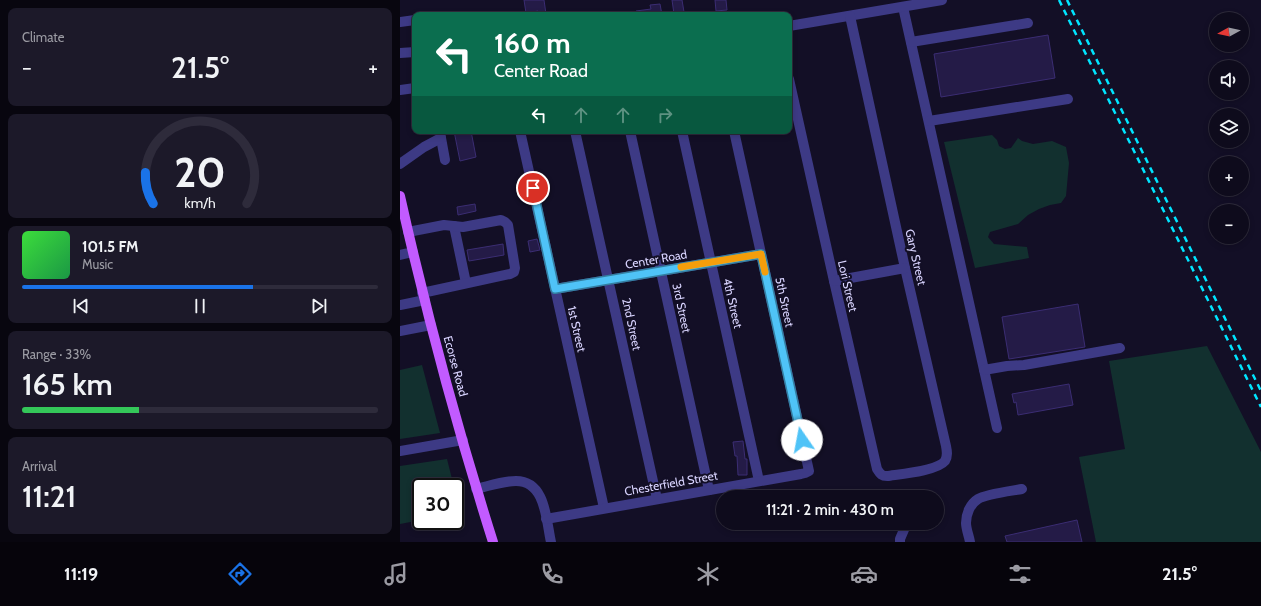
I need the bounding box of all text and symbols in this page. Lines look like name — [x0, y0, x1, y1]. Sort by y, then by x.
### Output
north arrow — [1209, 12, 1249, 52]
map controls — [1209, 12, 1249, 244]
text: 160 m — [494, 26, 570, 60]
icon: left — [428, 28, 480, 80]
text: Climate — [22, 29, 64, 45]
text: 21.5° — [171, 49, 229, 86]
text: − — [22, 54, 32, 81]
text: + — [368, 54, 378, 81]
text: Center Road — [494, 60, 588, 82]
button: sound — [1209, 60, 1249, 100]
icon: left — [528, 104, 550, 126]
icon: ahead — [570, 104, 592, 126]
icon: ahead — [612, 104, 634, 126]
icon: right — [654, 104, 676, 126]
button: layers — [1209, 108, 1249, 148]
text: 20 — [174, 146, 226, 196]
button: + — [1209, 156, 1249, 196]
pin — [516, 171, 550, 205]
icon: arrive — [522, 177, 544, 199]
text: km/h — [184, 193, 216, 211]
button: − — [1209, 204, 1249, 244]
street label: Gary Street — [902, 227, 930, 287]
text: 101.5 FM — [82, 238, 139, 256]
street label: Center Road — [624, 246, 688, 272]
text: Music — [82, 256, 113, 272]
street label: Lori Street — [835, 259, 861, 313]
street label: 4th Street — [720, 276, 746, 330]
street label: 5th Street — [772, 276, 798, 328]
street label: 3rd Street — [669, 282, 695, 334]
icon: previous — [70, 295, 92, 317]
icon: pause — [189, 295, 211, 317]
icon: next — [308, 295, 330, 317]
street label: 2nd Street — [619, 296, 645, 352]
street label: 1st Street — [564, 305, 590, 353]
street label: Ecorse Road — [441, 334, 471, 398]
text: Range · 33% — [22, 346, 91, 362]
text: 165 km — [22, 366, 113, 403]
position arrow — [781, 419, 823, 461]
text: Arrival — [22, 458, 57, 474]
street label: Chesterfield Street — [623, 467, 719, 499]
text: 11:21 — [22, 478, 76, 515]
speed limit sign: 30 — [412, 478, 464, 530]
text: 11:21 · 2 min · 430 m — [766, 501, 894, 519]
icon: directions — [226, 560, 254, 588]
icon: music — [382, 560, 410, 588]
icon: phone — [538, 560, 566, 588]
icon: climate — [694, 560, 722, 588]
icon: car — [850, 560, 878, 588]
icon: filters — [1006, 560, 1034, 588]
text: 11:19 — [64, 563, 98, 585]
text: 21.5° — [1162, 563, 1197, 585]

